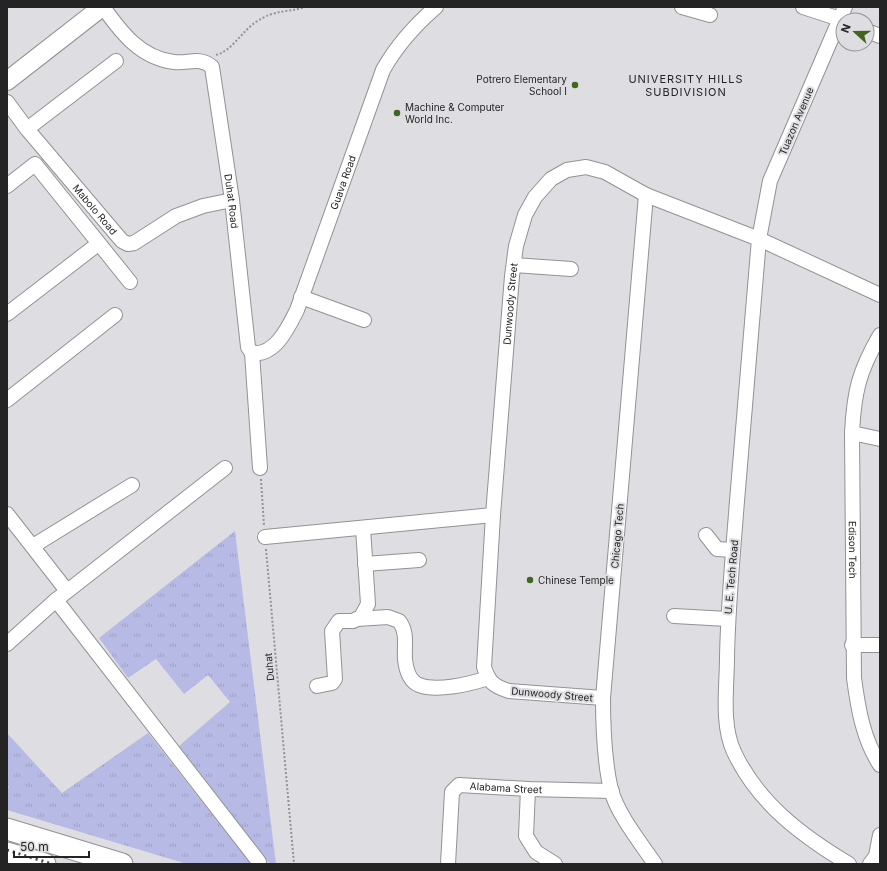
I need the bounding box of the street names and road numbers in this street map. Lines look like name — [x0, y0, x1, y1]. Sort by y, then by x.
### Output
street label: Tuazon Avenue — [776, 85, 816, 157]
street label: Guava Road — [327, 154, 358, 211]
street label: Duhat Road — [222, 173, 241, 229]
street label: Mabolo Road — [70, 182, 120, 237]
street label: Dunwoody Street — [501, 262, 520, 345]
street label: Chicago Tech — [608, 503, 626, 569]
street label: Edison Tech — [847, 521, 859, 579]
street label: U. E. Tech Road — [722, 539, 740, 615]
street label: Duhat — [262, 652, 276, 681]
street label: Dunwoody Street — [511, 684, 594, 704]
street label: Alabama Street — [469, 780, 543, 795]

